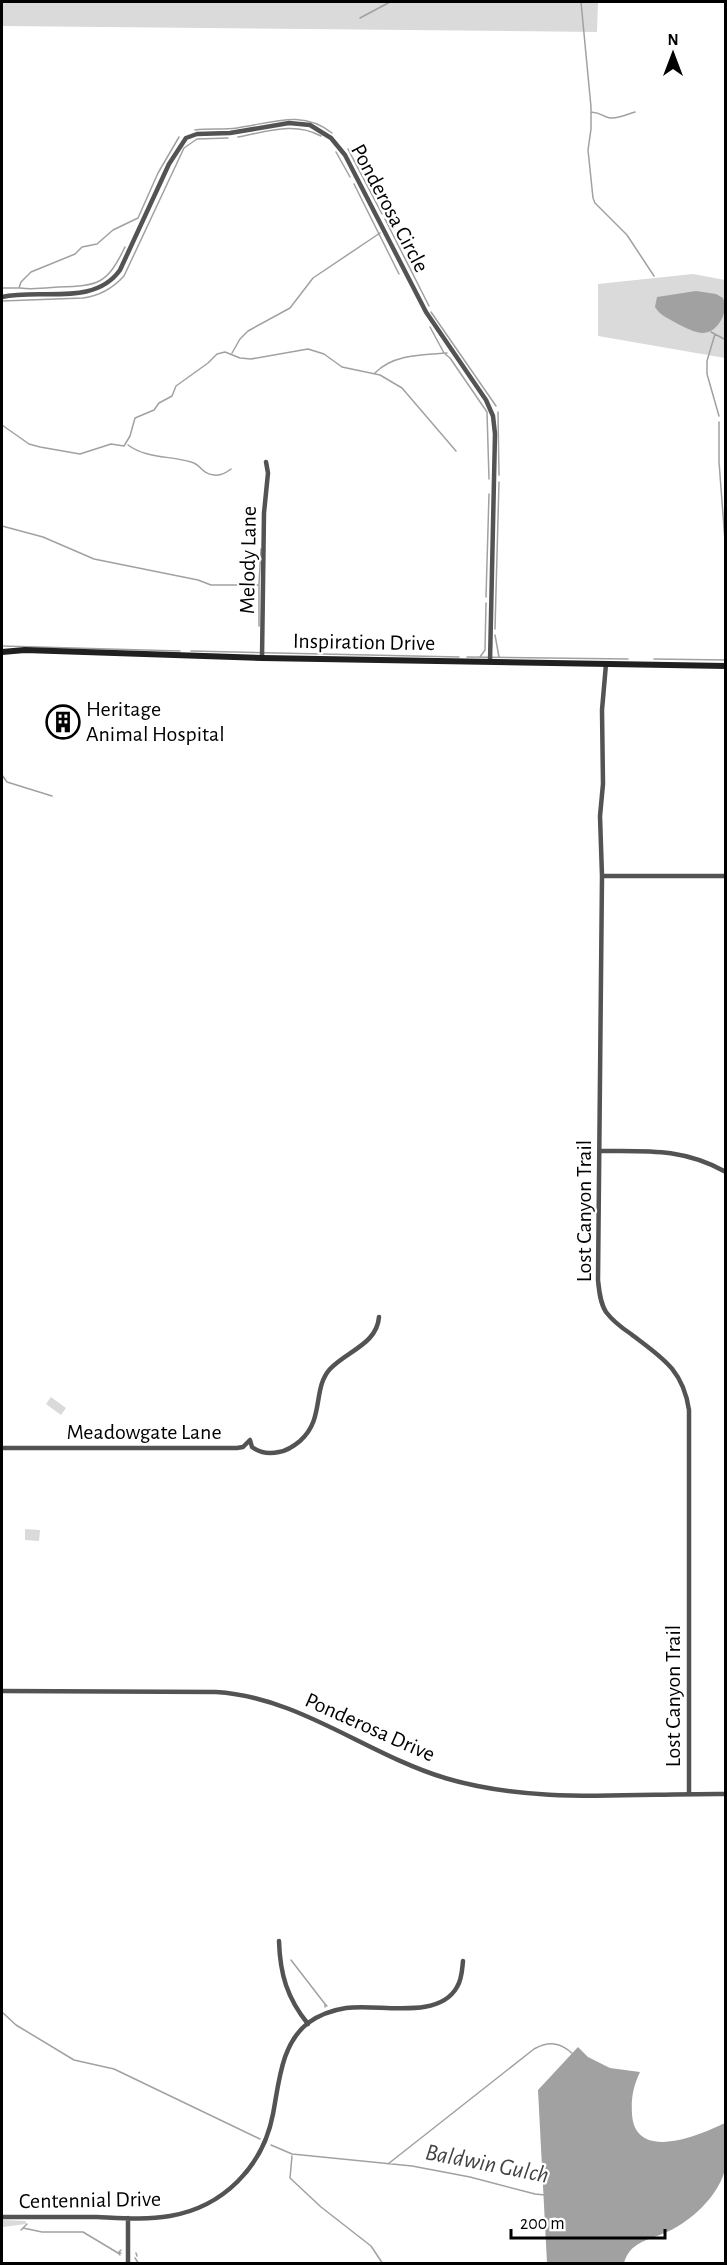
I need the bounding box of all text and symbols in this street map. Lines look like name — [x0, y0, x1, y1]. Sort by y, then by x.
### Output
north arrow — [643, 24, 703, 84]
text: N — [667, 32, 679, 48]
street label: Ponderosa Circle — [347, 140, 433, 276]
street label: Melody Lane — [236, 506, 260, 614]
street label: Inspiration Drive — [293, 630, 435, 654]
place label: Heritage Animal Hospital — [86, 698, 225, 745]
building icon: Heritage Animal Hospital — [45, 704, 81, 740]
street label: Lost Canyon Trail — [573, 1140, 595, 1282]
street label: Meadowgate Lane — [66, 1421, 222, 1443]
street label: Lost Canyon Trail — [662, 1625, 684, 1767]
street label: Ponderosa Drive — [302, 1689, 438, 1765]
water label: Baldwin Gulch — [423, 2140, 551, 2188]
street label: Centennial Drive — [19, 2188, 161, 2212]
scale bar — [511, 2202, 666, 2240]
text: 200 m — [520, 2215, 565, 2233]

